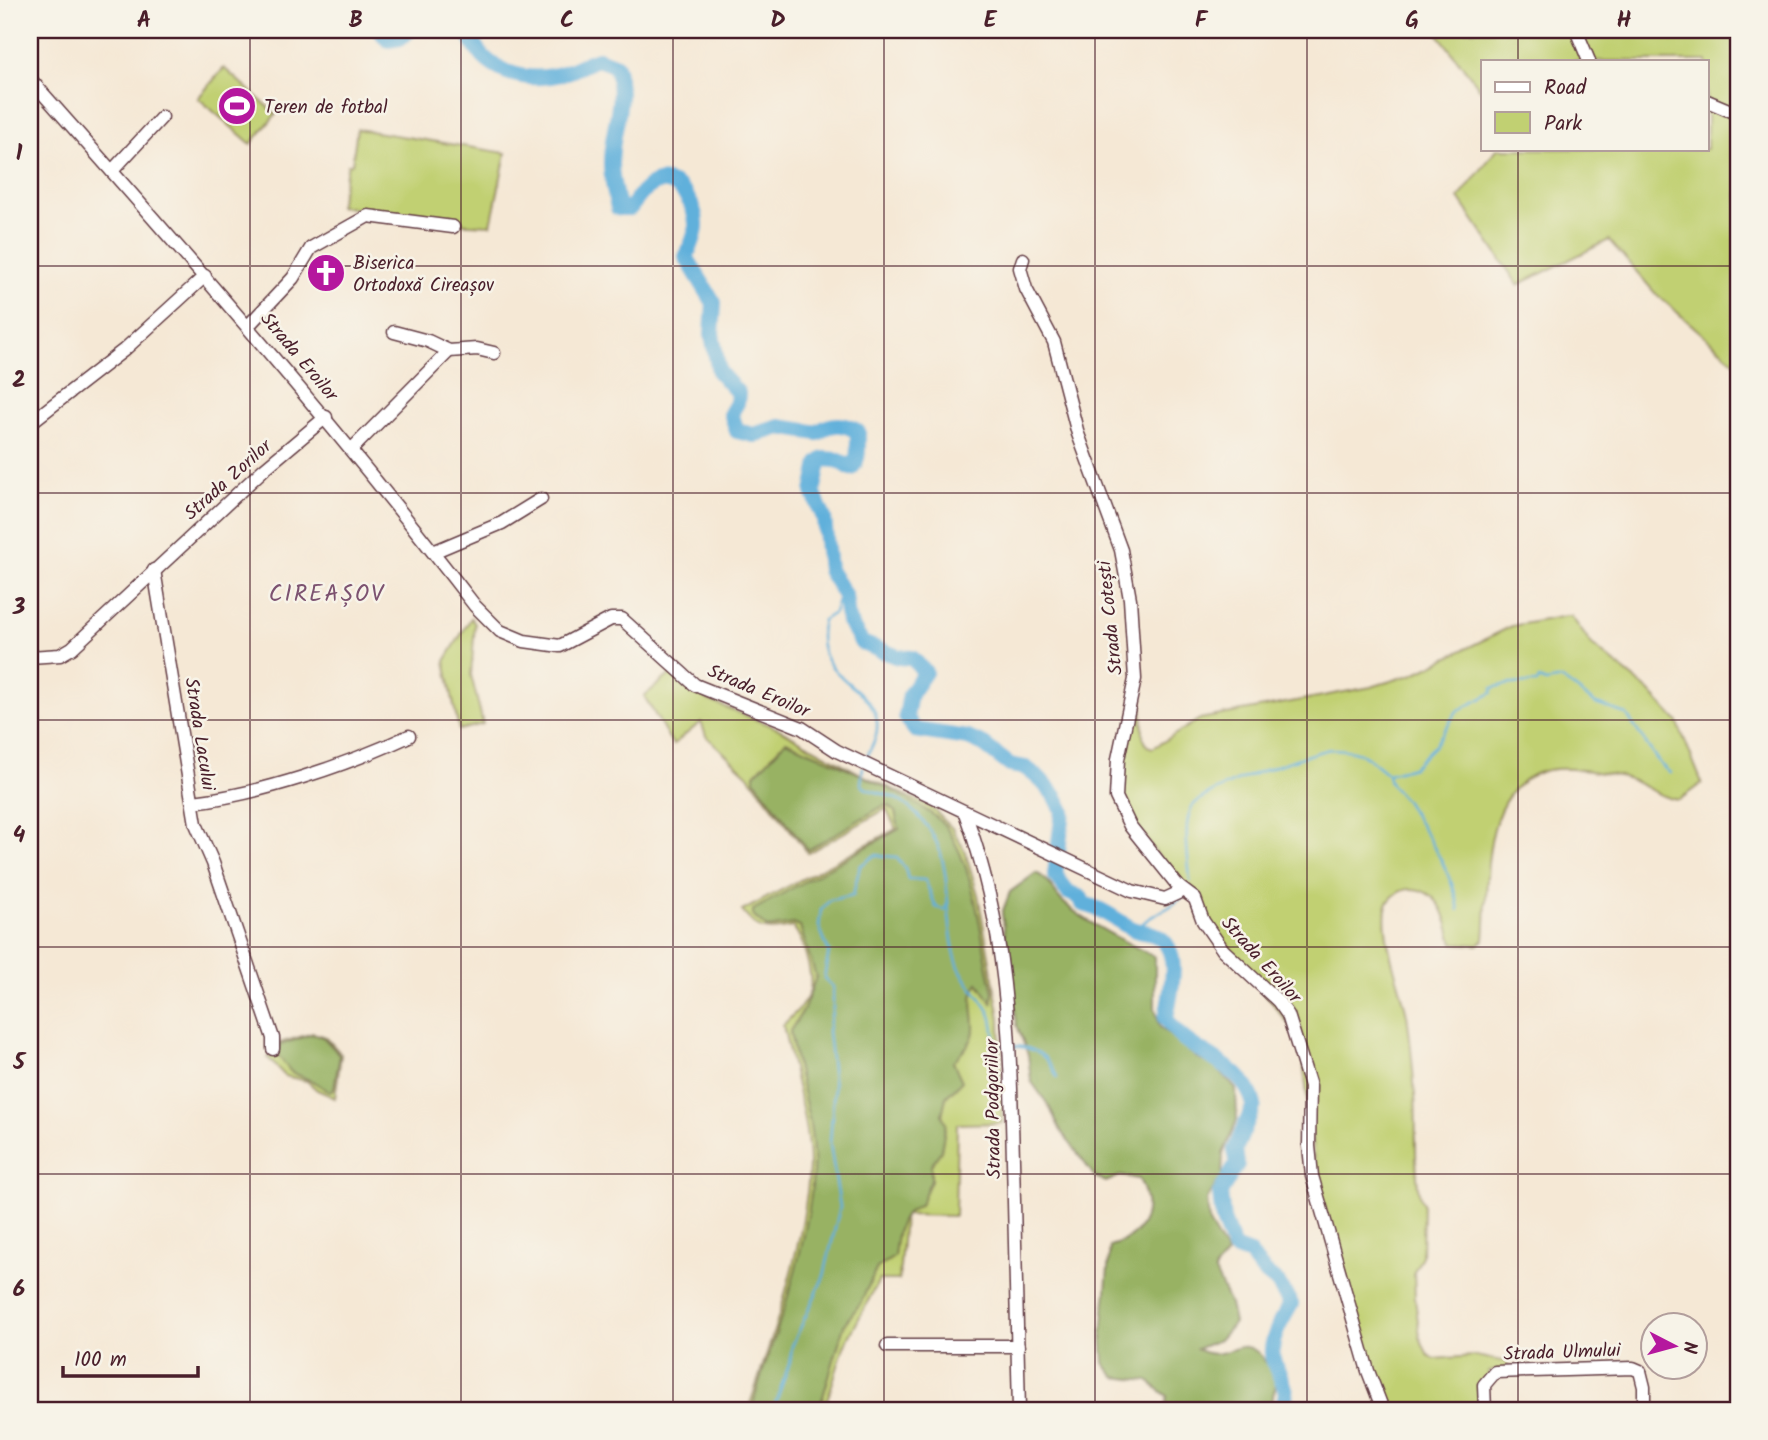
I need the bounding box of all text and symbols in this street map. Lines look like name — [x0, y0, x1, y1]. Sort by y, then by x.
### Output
text: A — [137, 3, 151, 39]
text: B — [349, 3, 363, 39]
text: C — [560, 3, 574, 39]
text: D — [770, 3, 786, 39]
text: E — [984, 3, 998, 39]
text: F — [1195, 3, 1209, 39]
text: G — [1405, 3, 1419, 39]
text: H — [1617, 3, 1632, 39]
legend — [1481, 60, 1708, 150]
text: Road — [1544, 72, 1587, 105]
sports icon: Teren de fotbal — [216, 85, 258, 127]
place label: Teren de fotbal — [264, 93, 388, 123]
text: Park — [1544, 108, 1582, 141]
text: 1 — [16, 136, 23, 172]
place label: Biserica Ortodoxă Cireașov — [353, 249, 495, 301]
church icon: Biserica Ortodoxă Cireașov — [305, 252, 347, 294]
street label: Strada Eroilor — [252, 306, 346, 410]
text: 2 — [12, 363, 26, 399]
street label: Strada Zorilor — [178, 432, 280, 528]
street label: Strada Cotești — [1090, 558, 1132, 676]
district label: CIREAȘOV — [269, 577, 385, 613]
text: 3 — [12, 590, 26, 626]
street label: Strada Eroilor — [702, 657, 816, 728]
street label: Strada Lacului — [175, 676, 223, 794]
text: 4 — [13, 818, 26, 854]
street label: Strada Eroilor — [1213, 910, 1309, 1012]
street label: Strada Podgoriilor — [978, 1037, 1010, 1179]
text: 5 — [12, 1045, 27, 1081]
text: 6 — [13, 1272, 25, 1308]
north arrow — [1638, 1310, 1708, 1380]
scale bar — [63, 1335, 198, 1379]
street label: Strada Ulmului — [1503, 1336, 1623, 1370]
text: N — [1673, 1340, 1704, 1355]
text: 100 m — [74, 1344, 127, 1377]

